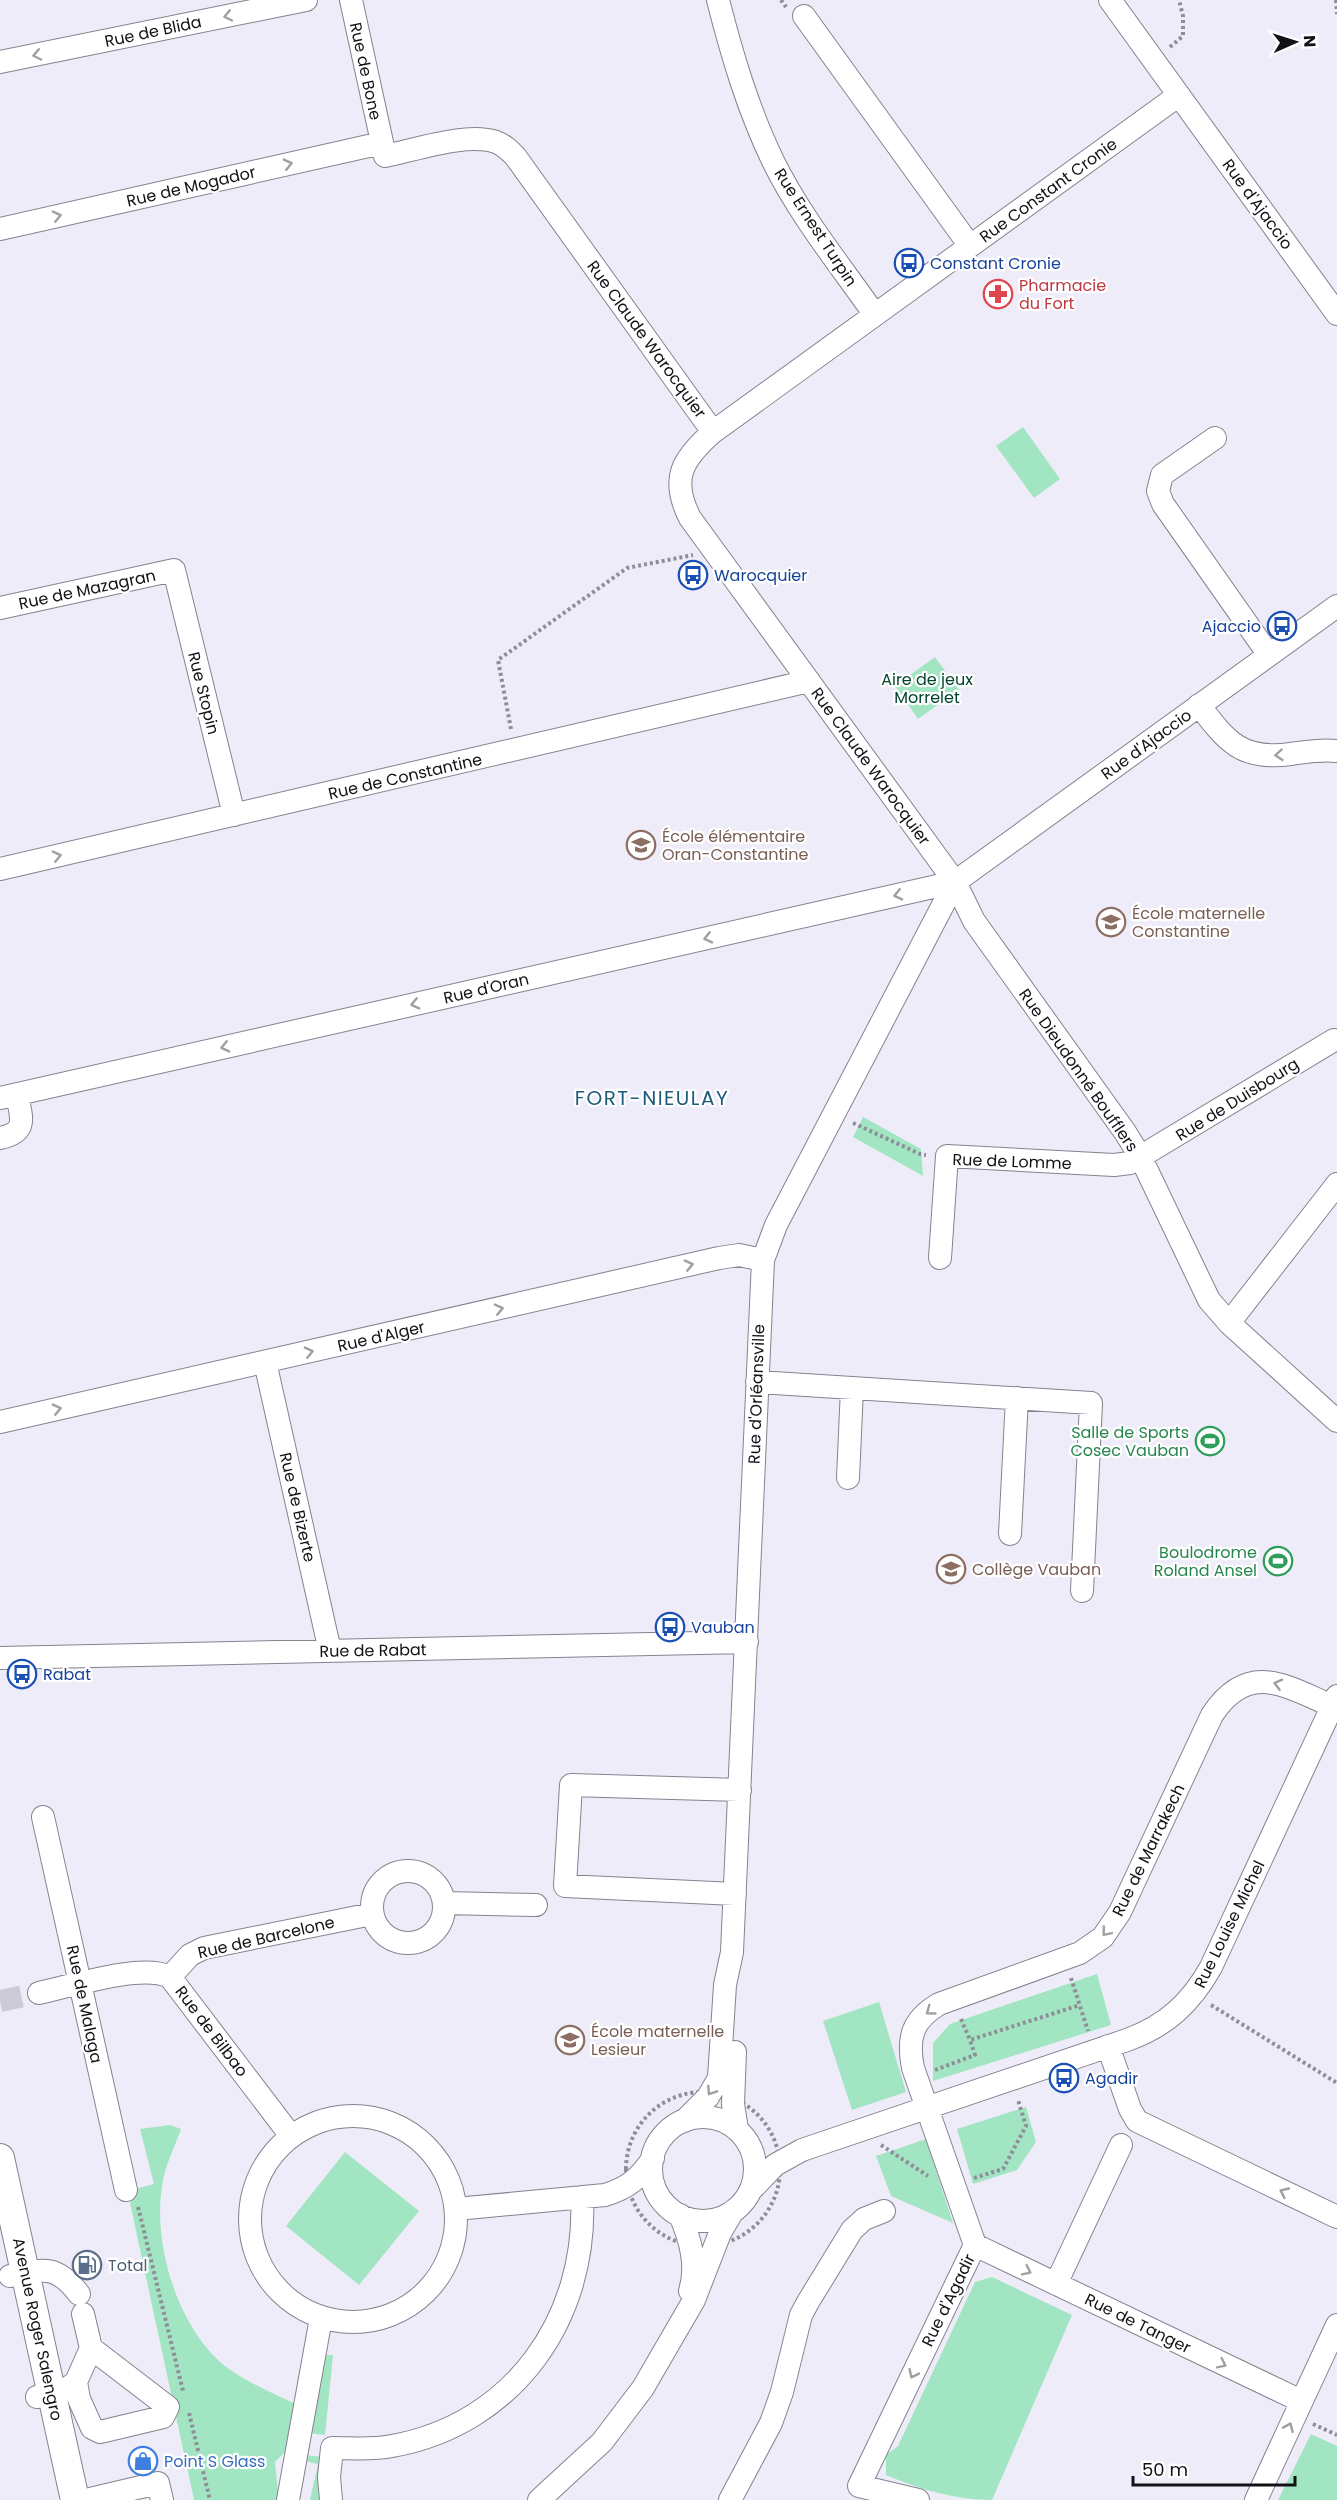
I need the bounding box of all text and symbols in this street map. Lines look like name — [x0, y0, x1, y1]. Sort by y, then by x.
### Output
one-way arrow — [223, 9, 233, 22]
street label: Rue de Blida — [103, 10, 204, 53]
north arrow — [1265, 12, 1325, 72]
street label: Rue de Bone — [344, 20, 387, 122]
text: N — [1298, 35, 1321, 48]
one-way arrow — [32, 48, 42, 61]
street label: Rue Constant Cronie — [975, 133, 1122, 248]
street label: Rue d'Ajaccio — [1217, 154, 1298, 254]
one-way arrow — [283, 158, 293, 171]
street label: Rue de Mogador — [124, 160, 258, 213]
street label: Rue Ernest Turpin — [769, 164, 862, 291]
one-way arrow — [52, 211, 62, 224]
bus stop icon: Constant Cronie — [893, 247, 925, 279]
place label: Constant Cronie — [930, 252, 1061, 275]
street label: Rue Claude Warocquier — [582, 256, 712, 423]
place label: Pharmacie du Fort — [1019, 274, 1106, 315]
pharmacy icon: Pharmacie du Fort — [982, 278, 1014, 310]
bus stop icon: Warocquier — [677, 559, 709, 591]
street label: Rue de Mazagran — [16, 564, 158, 615]
place label: Warocquier — [714, 564, 807, 587]
bus stop icon: Ajaccio — [1266, 610, 1298, 642]
place label: Ajaccio — [1202, 615, 1261, 638]
street label: Rue Stopin — [182, 649, 225, 737]
park label: Aire de jeux Morrelet — [881, 668, 973, 709]
street label: Rue Claude Warocquier — [806, 683, 936, 850]
street label: Rue d'Ajaccio — [1096, 704, 1196, 785]
street label: Rue de Constantine — [326, 748, 484, 805]
one-way arrow — [1274, 749, 1283, 762]
place label: École élémentaire Oran-Constantine — [662, 825, 808, 866]
school or university icon: École élémentaire Oran-Constantine — [625, 829, 657, 861]
one-way arrow — [52, 851, 62, 864]
one-way arrow — [893, 887, 903, 900]
place label: École maternelle Constantine — [1132, 902, 1265, 943]
school or university icon: École maternelle Constantine — [1095, 906, 1127, 938]
one-way arrow — [703, 931, 713, 944]
street label: Rue d'Oran — [441, 967, 531, 1009]
street label: Rue Dieudonné Boufflers — [1013, 984, 1144, 1156]
one-way arrow — [410, 997, 420, 1010]
one-way arrow — [220, 1040, 230, 1053]
street label: Rue de Duisbourg — [1171, 1052, 1303, 1147]
district label: FORT-NIEULAY — [575, 1084, 729, 1112]
street label: Rue de Lomme — [952, 1148, 1072, 1175]
one-way arrow — [684, 1259, 694, 1272]
one-way arrow — [494, 1303, 504, 1316]
street label: Rue d'Alger — [335, 1315, 427, 1358]
street label: Rue d'Orléansville — [743, 1324, 770, 1464]
one-way arrow — [304, 1347, 314, 1360]
one-way arrow — [52, 1403, 62, 1416]
place label: Salle de Sports Cosec Vauban — [1070, 1421, 1189, 1462]
sports icon: Salle de Sports Cosec Vauban — [1194, 1425, 1226, 1457]
street label: Rue de Bizerte — [274, 1450, 321, 1564]
place label: Boulodrome Roland Ansel — [1154, 1541, 1257, 1582]
sports icon: Boulodrome Roland Ansel — [1262, 1545, 1294, 1577]
school or university icon: Collège Vauban — [935, 1553, 967, 1585]
place label: Collège Vauban — [972, 1558, 1101, 1581]
bus stop icon: Vauban — [654, 1611, 686, 1643]
place label: Vauban — [691, 1616, 755, 1639]
street label: Rue de Rabat — [319, 1638, 427, 1663]
bus stop icon: Rabat — [6, 1658, 38, 1690]
place label: Rabat — [43, 1663, 91, 1686]
one-way arrow — [1273, 1679, 1283, 1692]
street label: Rue de Marrakech — [1106, 1780, 1190, 1920]
street label: Rue Louise Michel — [1189, 1856, 1270, 1992]
street label: Rue de Barcelone — [195, 1911, 337, 1964]
one-way arrow — [1102, 1925, 1113, 1936]
street label: Rue de Malaga — [61, 1943, 108, 2065]
street label: Rue de Bilbao — [170, 1981, 254, 2082]
one-way arrow — [926, 2003, 937, 2014]
place label: École maternelle Lesieur — [591, 2020, 724, 2061]
school or university icon: École maternelle Lesieur — [554, 2024, 586, 2056]
bus stop icon: Agadir — [1048, 2062, 1080, 2094]
place label: Agadir — [1085, 2067, 1138, 2090]
one-way arrow — [707, 2085, 718, 2096]
one-way arrow — [1280, 2188, 1291, 2200]
street label: Avenue Roger Salengro — [7, 2235, 68, 2423]
fuel station icon: Total — [71, 2249, 103, 2281]
street label: Rue d'Agadir — [916, 2250, 981, 2350]
place label: Total — [108, 2254, 147, 2277]
one-way arrow — [1021, 2263, 1032, 2275]
street label: Rue de Tanger — [1081, 2288, 1195, 2359]
one-way arrow — [1216, 2356, 1227, 2368]
one-way arrow — [908, 2367, 920, 2378]
one-way arrow — [1281, 2423, 1293, 2434]
shop icon: Point S Glass — [127, 2445, 159, 2477]
scale bar — [1133, 2449, 1295, 2487]
place label: Point S Glass — [164, 2450, 265, 2473]
text: 50 m — [1142, 2457, 1188, 2482]

